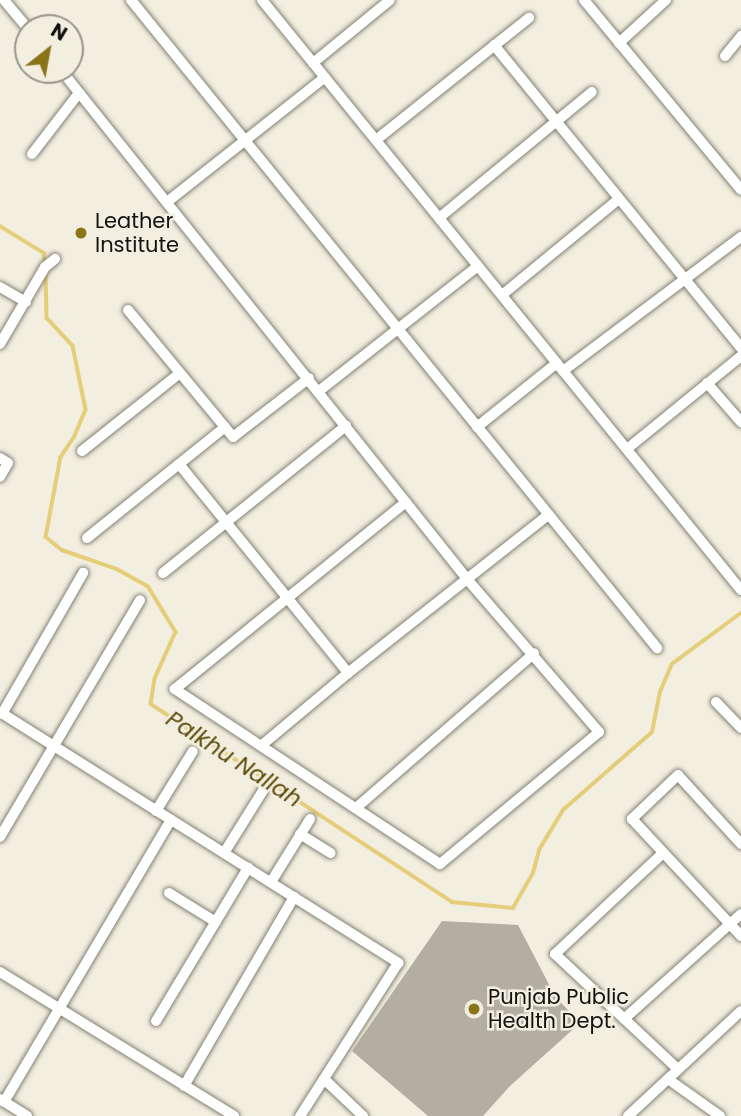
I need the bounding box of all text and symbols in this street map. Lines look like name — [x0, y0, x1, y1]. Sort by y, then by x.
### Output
north arrow — [14, 14, 84, 84]
text: N — [46, 17, 72, 48]
place label: Leather Institute — [95, 208, 179, 258]
marker: Leather Institute — [73, 225, 89, 241]
water label: Palkhu Nallah — [161, 705, 307, 813]
place label: Punjab Public Health Dept. — [488, 984, 629, 1034]
marker: Punjab Public Health Dept. — [466, 1001, 482, 1017]

